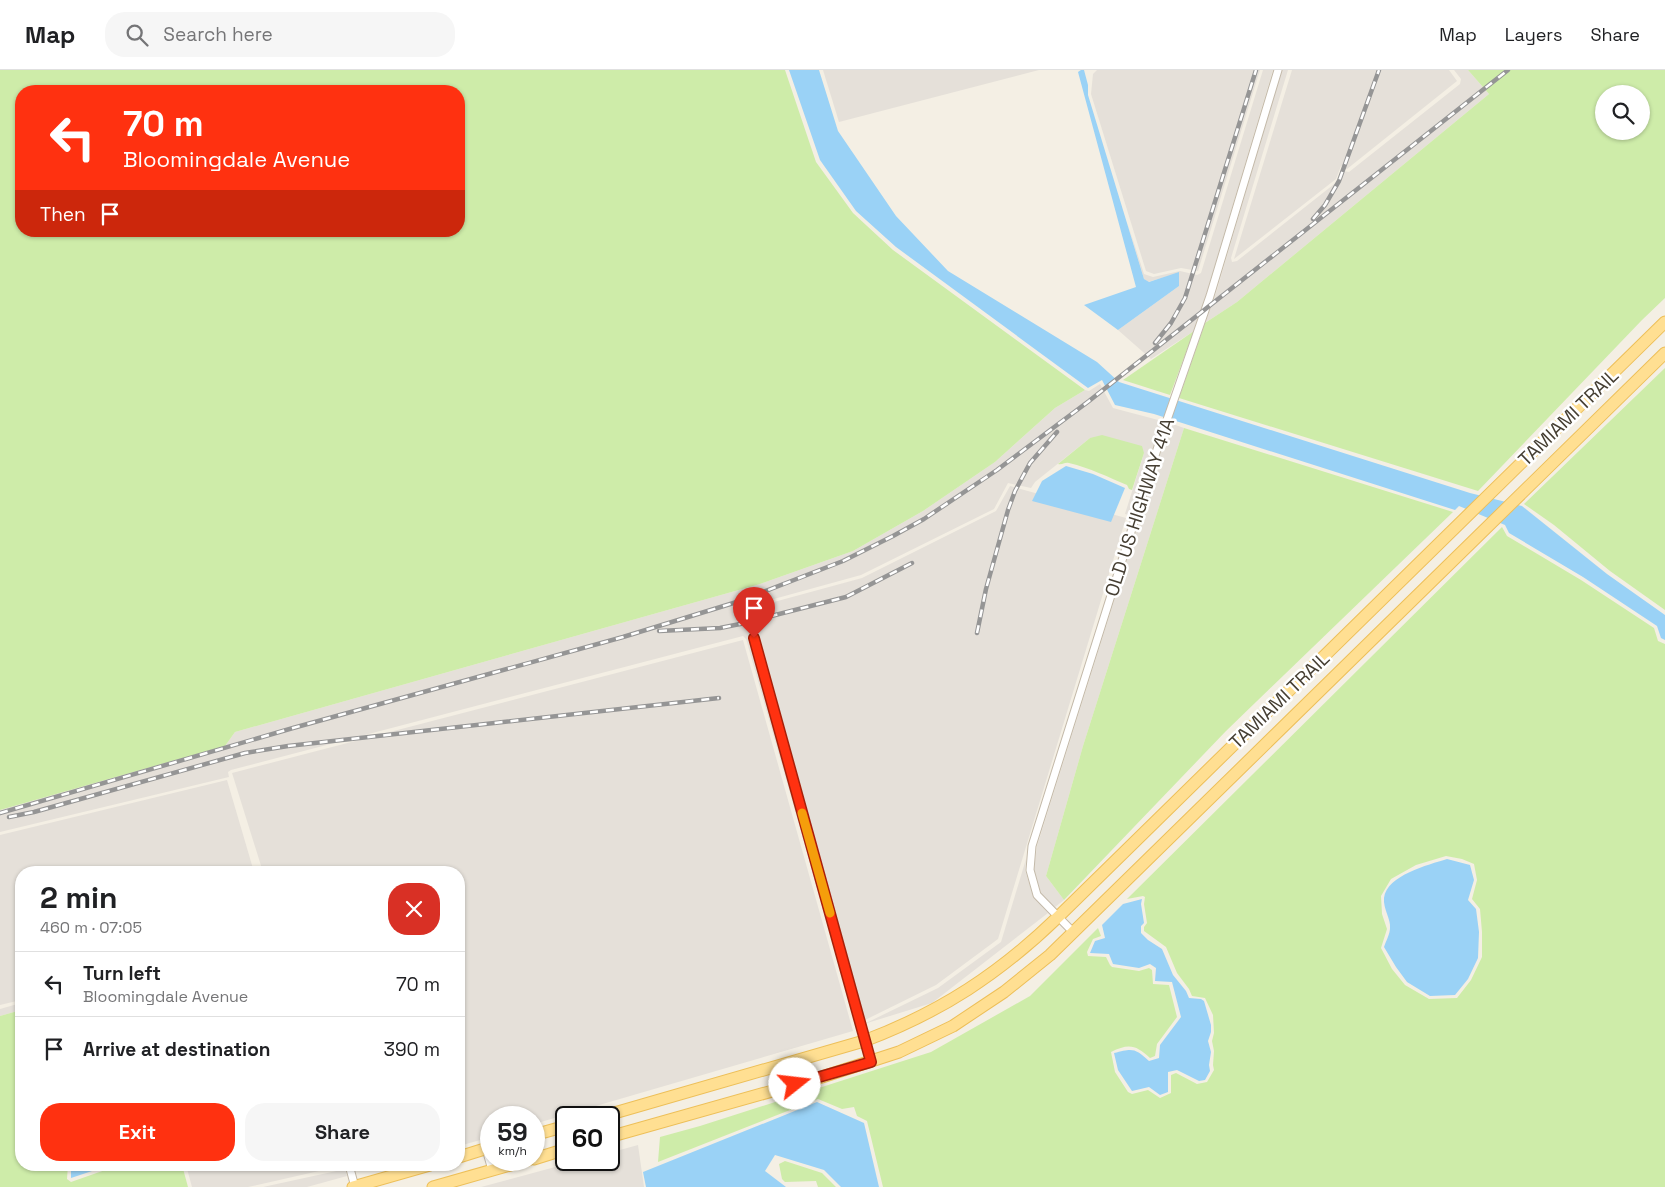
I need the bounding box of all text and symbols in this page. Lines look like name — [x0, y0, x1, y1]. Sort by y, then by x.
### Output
search box — [105, 12, 455, 57]
text: Map — [25, 19, 75, 50]
icon: search — [123, 21, 151, 49]
text: Search here — [163, 22, 273, 47]
text: Map — [1439, 23, 1477, 46]
text: Layers — [1505, 23, 1562, 46]
text: Share — [1590, 23, 1640, 46]
map controls — [1595, 85, 1650, 140]
button: search — [1595, 85, 1650, 140]
text: 70 m — [123, 102, 204, 146]
icon: left — [40, 105, 105, 170]
text: Bloomingdale Avenue — [123, 145, 350, 173]
icon: arrive — [96, 200, 124, 228]
text: Then — [40, 202, 86, 227]
street label: TAMIAMI TRAIL — [1513, 363, 1624, 472]
street label: OLD US HIGHWAY 41A — [1099, 415, 1180, 599]
pin — [733, 587, 775, 638]
icon: arrive — [740, 594, 768, 622]
street label: TAMIAMI TRAIL — [1224, 646, 1335, 755]
text: 2 min — [40, 878, 118, 917]
button: close — [388, 883, 440, 935]
text: 460 m · 07:05 — [40, 917, 142, 938]
text: Turn left — [83, 961, 161, 986]
icon: left — [40, 970, 68, 998]
text: 70 m — [396, 972, 440, 997]
text: Bloomingdale Avenue — [83, 986, 248, 1007]
icon: arrive — [40, 1035, 68, 1063]
text: Arrive at destination — [83, 1037, 271, 1062]
text: 390 m — [383, 1037, 440, 1062]
position arrow — [768, 1057, 820, 1109]
button: Exit — [40, 1103, 235, 1161]
button: Share — [245, 1103, 440, 1161]
speed limit sign: 60 — [555, 1106, 620, 1171]
text: 59 — [497, 1116, 528, 1148]
text: km/h — [498, 1143, 527, 1159]

